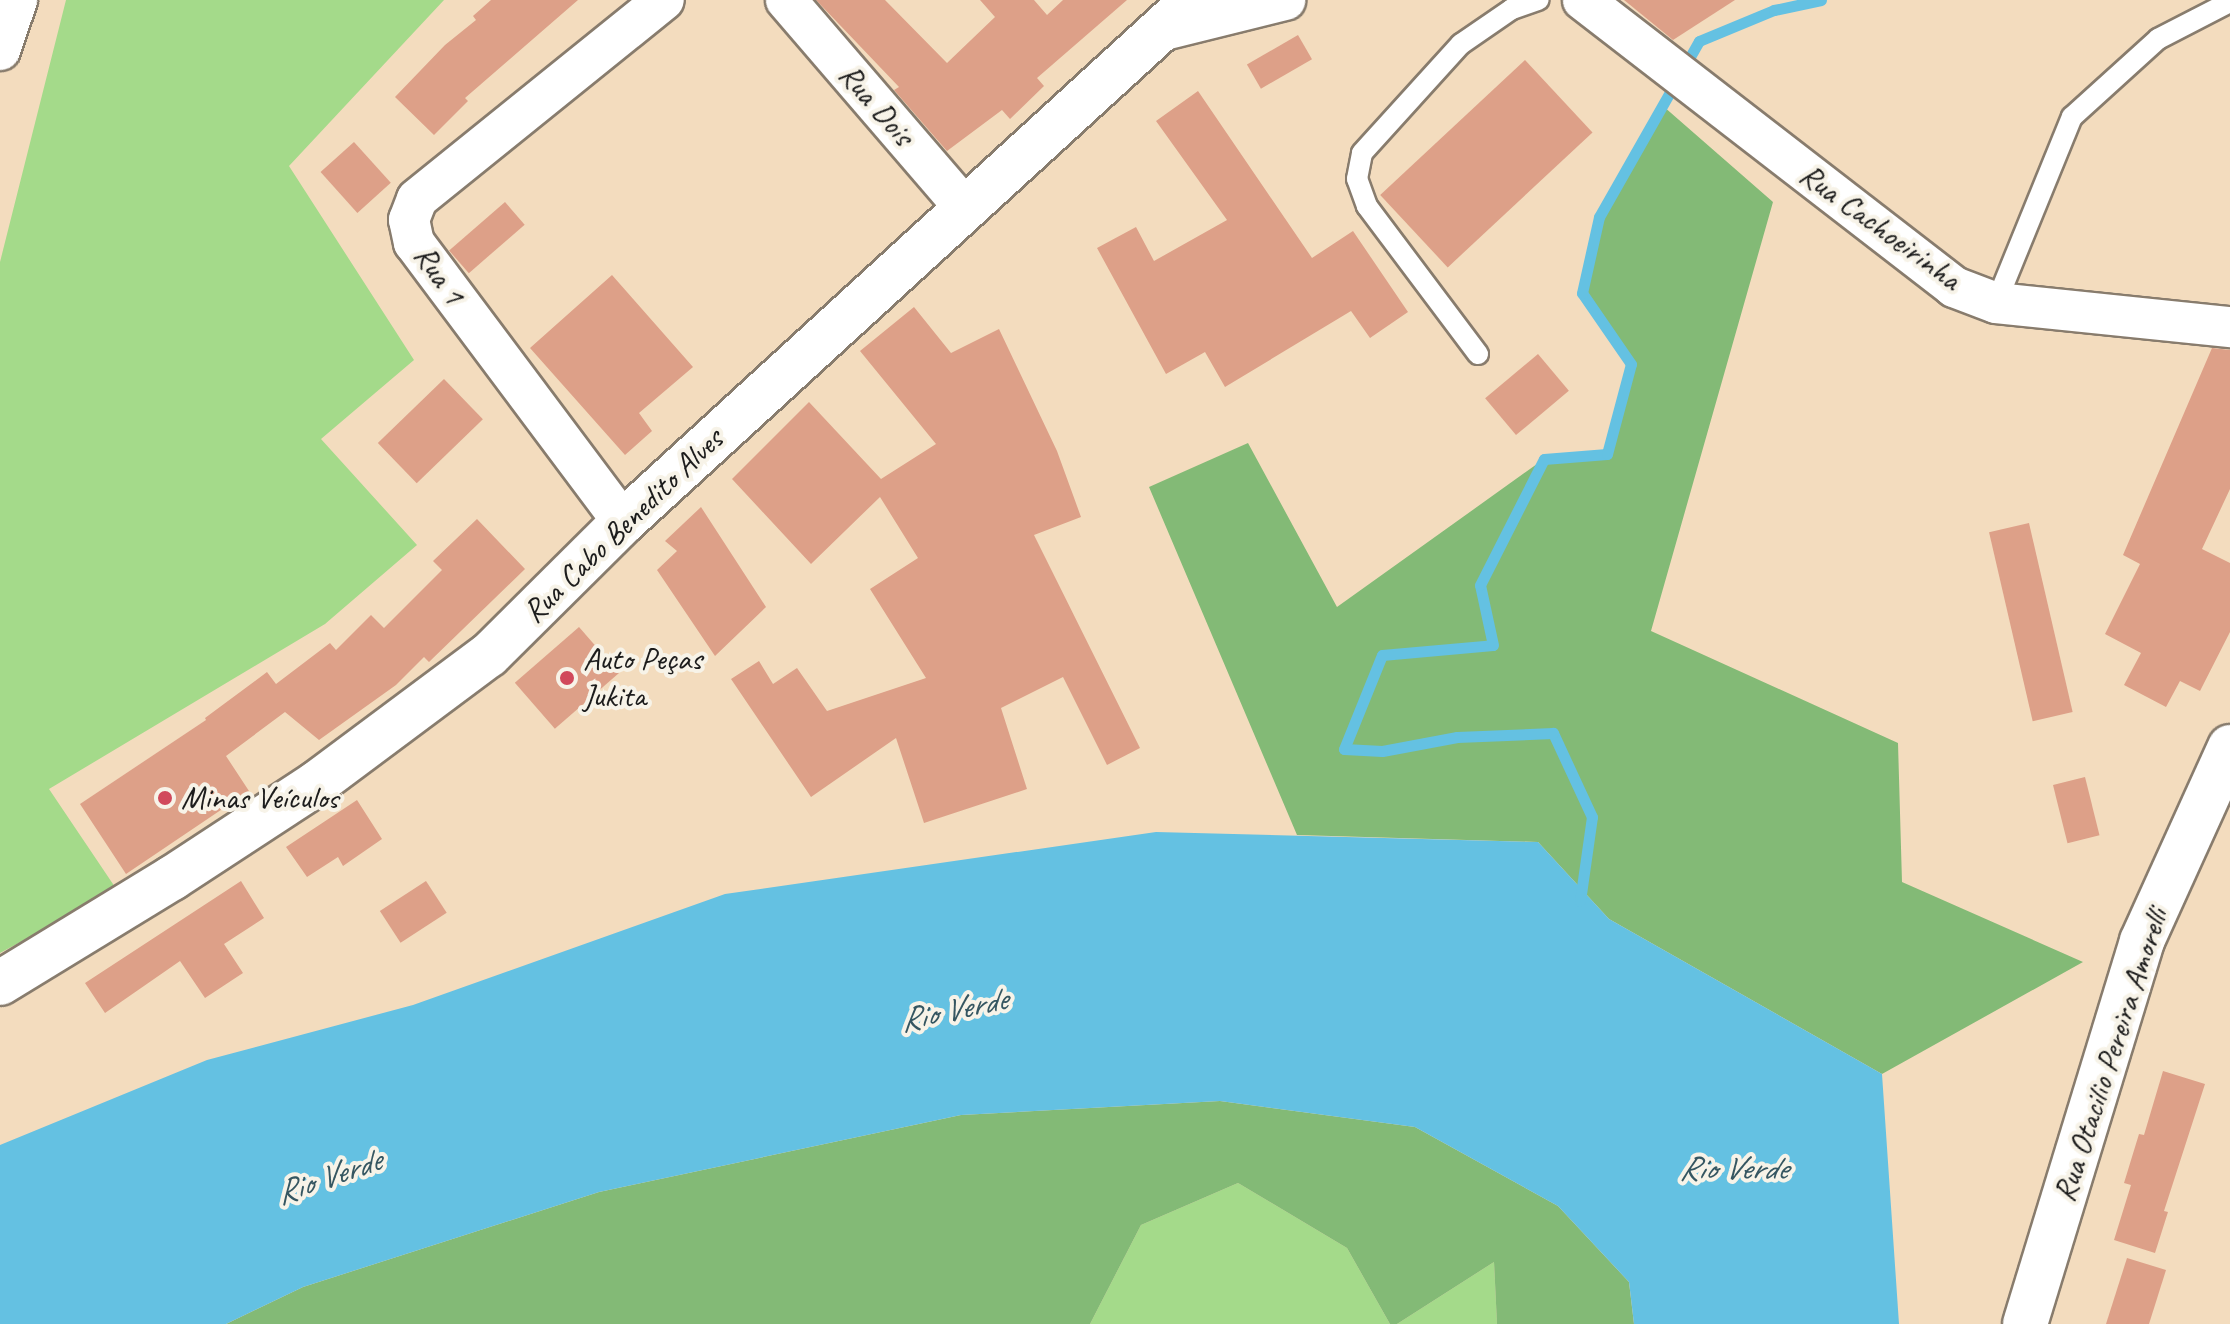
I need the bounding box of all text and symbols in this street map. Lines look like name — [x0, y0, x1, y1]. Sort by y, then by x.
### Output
street label: Rua Dois — [830, 56, 922, 154]
street label: Rua Cachoeirinha — [1792, 155, 1968, 299]
street label: Rua 1 — [405, 238, 473, 312]
street label: Rua Cabo Benedito Alves — [515, 420, 731, 632]
place label: Auto Peças Jukita — [583, 641, 701, 716]
marker: Auto Peças Jukita — [558, 669, 576, 687]
place label: Minas Veículos — [181, 779, 338, 817]
marker: Minas Veículos — [156, 789, 174, 807]
street label: Rua Otacilio Pereira Amorelli — [2045, 903, 2177, 1207]
water label: Rio Verde — [896, 978, 1010, 1040]
water label: Rio Verde — [270, 1139, 386, 1213]
water label: Rio Verde — [1679, 1148, 1787, 1188]

